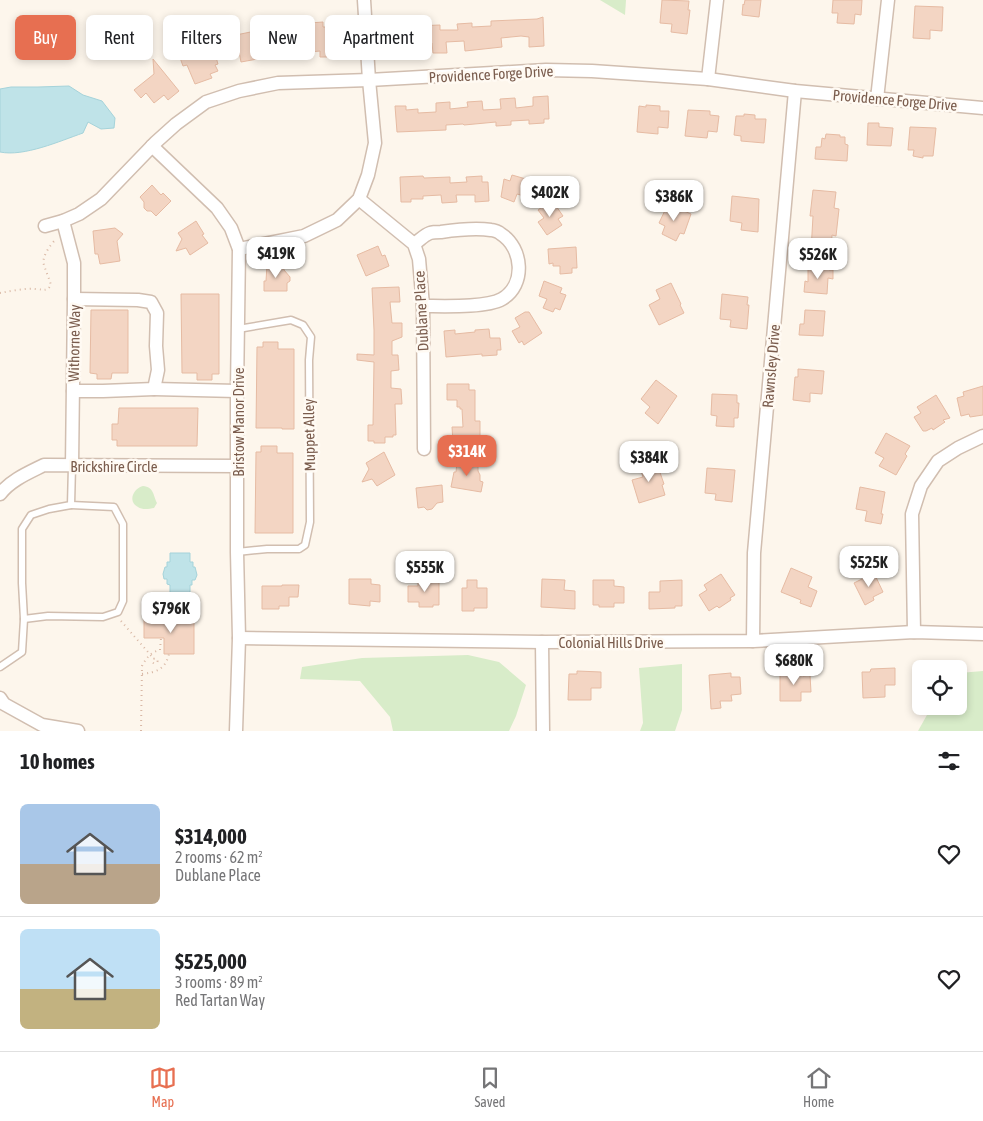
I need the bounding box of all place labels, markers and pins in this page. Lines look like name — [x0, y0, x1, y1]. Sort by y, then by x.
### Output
pin: $402K — [515, 176, 585, 218]
pin: $386K — [639, 180, 709, 222]
pin: $419K — [241, 236, 311, 279]
pin: $526K — [783, 238, 853, 280]
pin: $314K — [432, 434, 502, 477]
pin: $384K — [614, 440, 684, 483]
pin: $525K — [834, 546, 904, 588]
pin: $555K — [390, 550, 460, 593]
pin: $796K — [136, 592, 206, 634]
pin: $680K — [759, 644, 829, 686]

